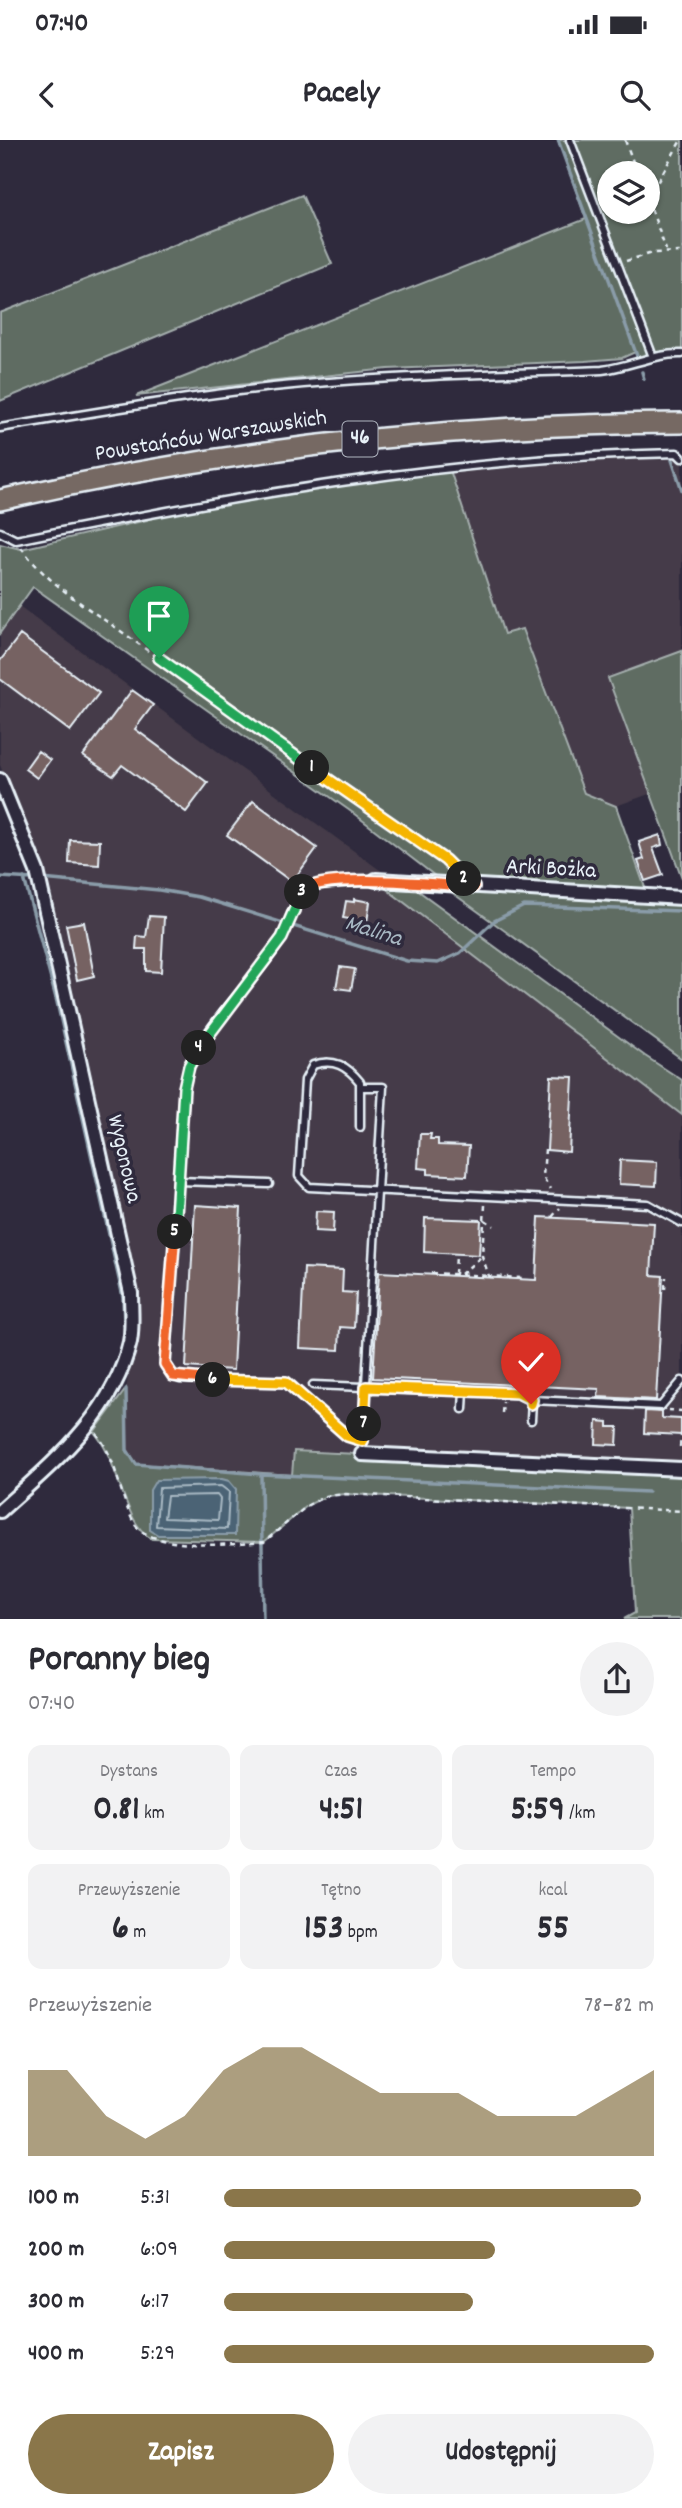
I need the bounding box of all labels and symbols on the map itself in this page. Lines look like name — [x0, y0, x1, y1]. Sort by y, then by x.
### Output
street label: Powstańców Warszawskich — [93, 402, 329, 472]
road number: 46 — [342, 422, 378, 456]
pin — [129, 586, 189, 658]
pin: 1 — [294, 750, 330, 786]
street label: Arki Bożka — [505, 851, 598, 889]
pin: 2 — [447, 862, 482, 896]
pin: 3 — [284, 874, 320, 910]
water label: Malina — [340, 907, 407, 957]
pin: 4 — [182, 1030, 216, 1066]
street label: Wygonowa — [97, 1112, 149, 1207]
pin: 5 — [158, 1214, 192, 1250]
pin — [501, 1332, 561, 1404]
pin: 6 — [196, 1362, 230, 1398]
pin: 7 — [346, 1406, 382, 1442]

